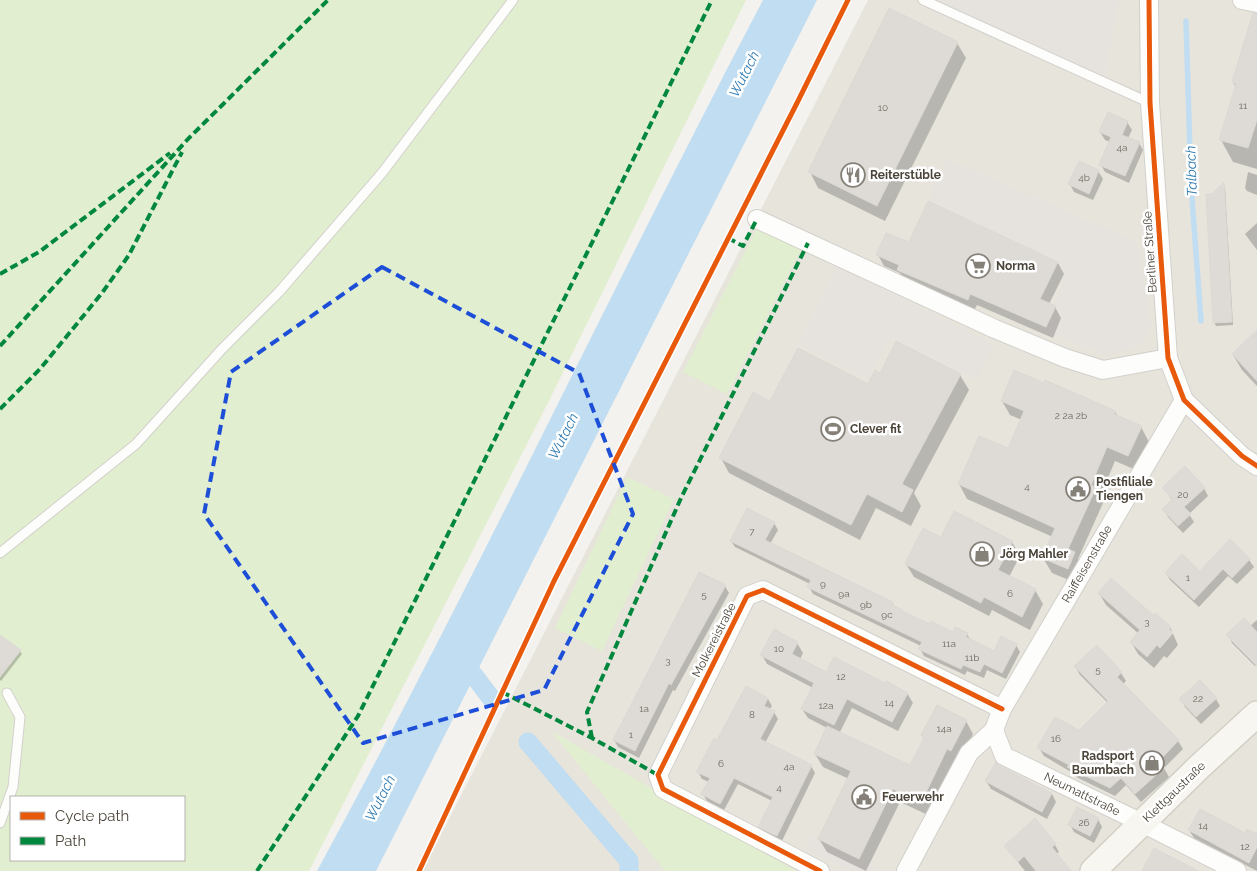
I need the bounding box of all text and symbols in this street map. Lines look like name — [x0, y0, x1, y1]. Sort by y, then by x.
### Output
water label: Wutach — [726, 48, 762, 100]
house number: 11 — [1239, 100, 1248, 111]
house number: 10 — [878, 102, 888, 113]
house number: 4a — [1117, 142, 1127, 153]
water label: Talbach — [1182, 145, 1200, 197]
restaurant icon: Reiterstüble — [840, 162, 866, 188]
place label: Reiterstüble — [870, 168, 941, 182]
house number: 4b — [1078, 172, 1090, 183]
street label: Berliner Straße — [1140, 211, 1160, 293]
supermarket icon: Norma — [965, 253, 991, 279]
place label: Norma — [996, 259, 1035, 273]
water label: Wutach — [545, 410, 581, 462]
house number: 2 2a 2b — [1055, 410, 1087, 421]
sports icon: Clever fit — [820, 416, 846, 442]
place label: Clever fit — [850, 422, 902, 436]
place label: Postfiliale Tiengen — [1096, 475, 1153, 503]
public building icon: Postfiliale Tiengen — [1065, 476, 1091, 502]
house number: 4 — [1024, 481, 1030, 492]
house number: 20 — [1177, 489, 1189, 500]
street label: Raiffeisenstraße — [1059, 523, 1115, 605]
house number: 7 — [749, 526, 755, 537]
shop icon: Jörg Mahler — [969, 541, 995, 567]
place label: Jörg Mahler — [1000, 547, 1069, 561]
house number: 1 — [1186, 572, 1191, 583]
house number: 9 — [820, 578, 826, 589]
house number: 9a — [838, 588, 850, 599]
house number: 6 — [1007, 588, 1013, 599]
house number: 5 — [701, 589, 707, 600]
house number: 9b — [860, 599, 872, 610]
street label: Molkereistraße — [689, 600, 739, 680]
house number: 9c — [881, 609, 893, 620]
house number: 3 — [1144, 616, 1150, 627]
house number: 11a — [942, 638, 956, 649]
house number: 10 — [774, 643, 784, 654]
house number: 11b — [965, 652, 979, 663]
house number: 3 — [665, 655, 671, 666]
house number: 5 — [1095, 664, 1101, 675]
house number: 12 — [836, 671, 846, 682]
house number: 22 — [1193, 693, 1203, 704]
house number: 14 — [884, 697, 894, 708]
house number: 12a — [819, 700, 833, 711]
house number: 1a — [639, 703, 649, 714]
house number: 8 — [749, 709, 755, 720]
house number: 14a — [936, 723, 952, 734]
house number: 1 — [629, 729, 634, 740]
house number: 16 — [1051, 733, 1061, 744]
place label: Radsport Baumbach — [1072, 749, 1134, 777]
shop icon: Radsport Baumbach — [1139, 750, 1165, 776]
house number: 6 — [718, 758, 724, 769]
street label: Klettgaustraße — [1140, 759, 1208, 825]
house number: 4a — [784, 761, 794, 772]
street label: Neumattstraße — [1042, 769, 1122, 819]
water label: Wutach — [362, 772, 398, 824]
house number: 4 — [776, 782, 782, 793]
public building icon: Feuerwehr — [851, 784, 877, 810]
place label: Feuerwehr — [882, 790, 944, 804]
legend — [10, 796, 185, 861]
text: Cycle path — [55, 807, 129, 825]
house number: 26 — [1078, 817, 1090, 828]
house number: 14 — [1198, 820, 1208, 831]
text: Path — [55, 832, 86, 850]
house number: 12 — [1240, 841, 1250, 852]

